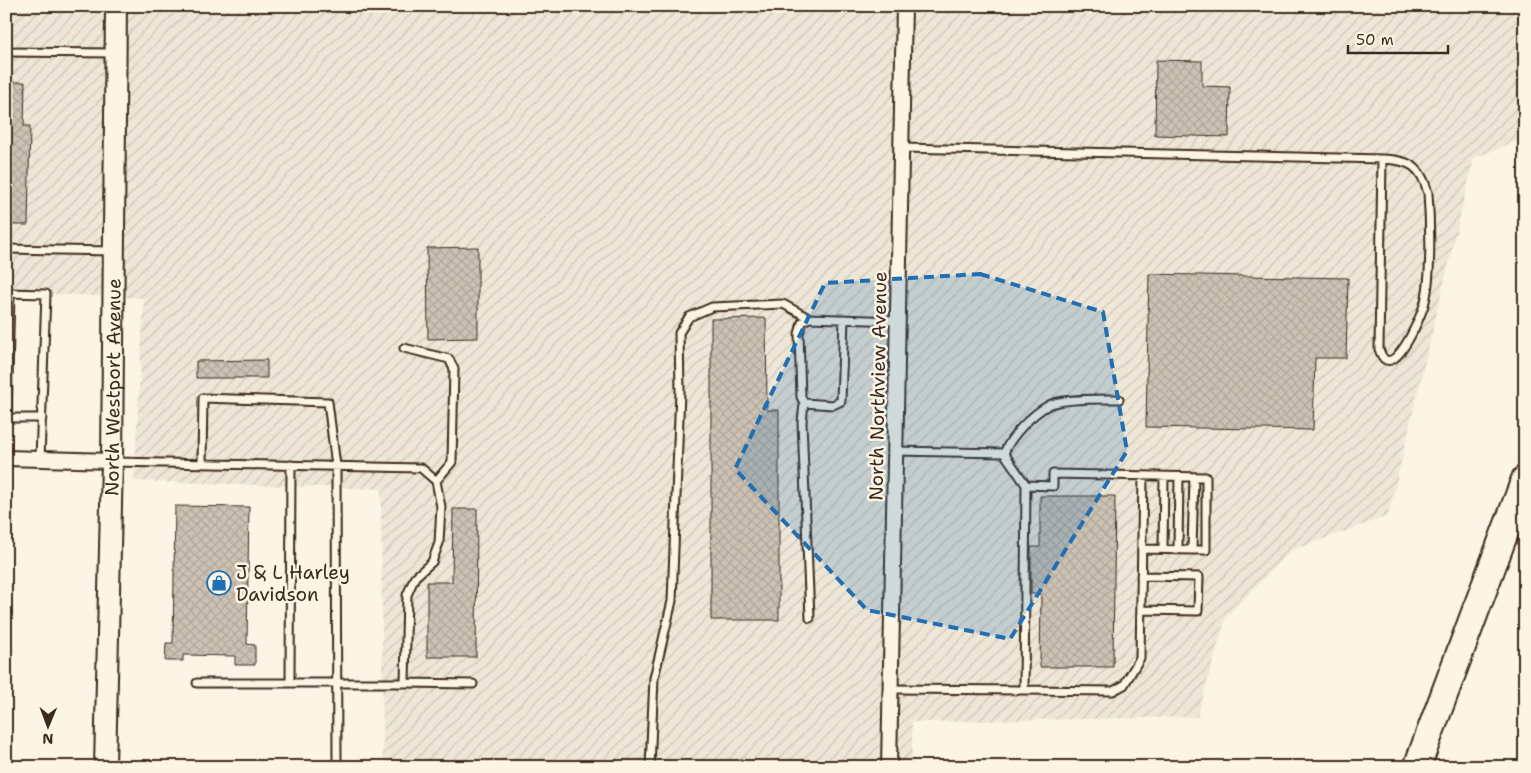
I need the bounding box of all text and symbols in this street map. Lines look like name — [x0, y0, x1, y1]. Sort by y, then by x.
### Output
scale bar — [1348, 22, 1448, 54]
text: 50 m — [1356, 30, 1394, 50]
street label: North Northview Avenue — [864, 271, 892, 501]
street label: North Westport Avenue — [99, 278, 126, 496]
place label: J & L Harley Davidson — [236, 560, 350, 607]
shop icon: J & L Harley Davidson — [206, 570, 232, 596]
north arrow — [22, 700, 72, 750]
text: N — [42, 730, 53, 748]

